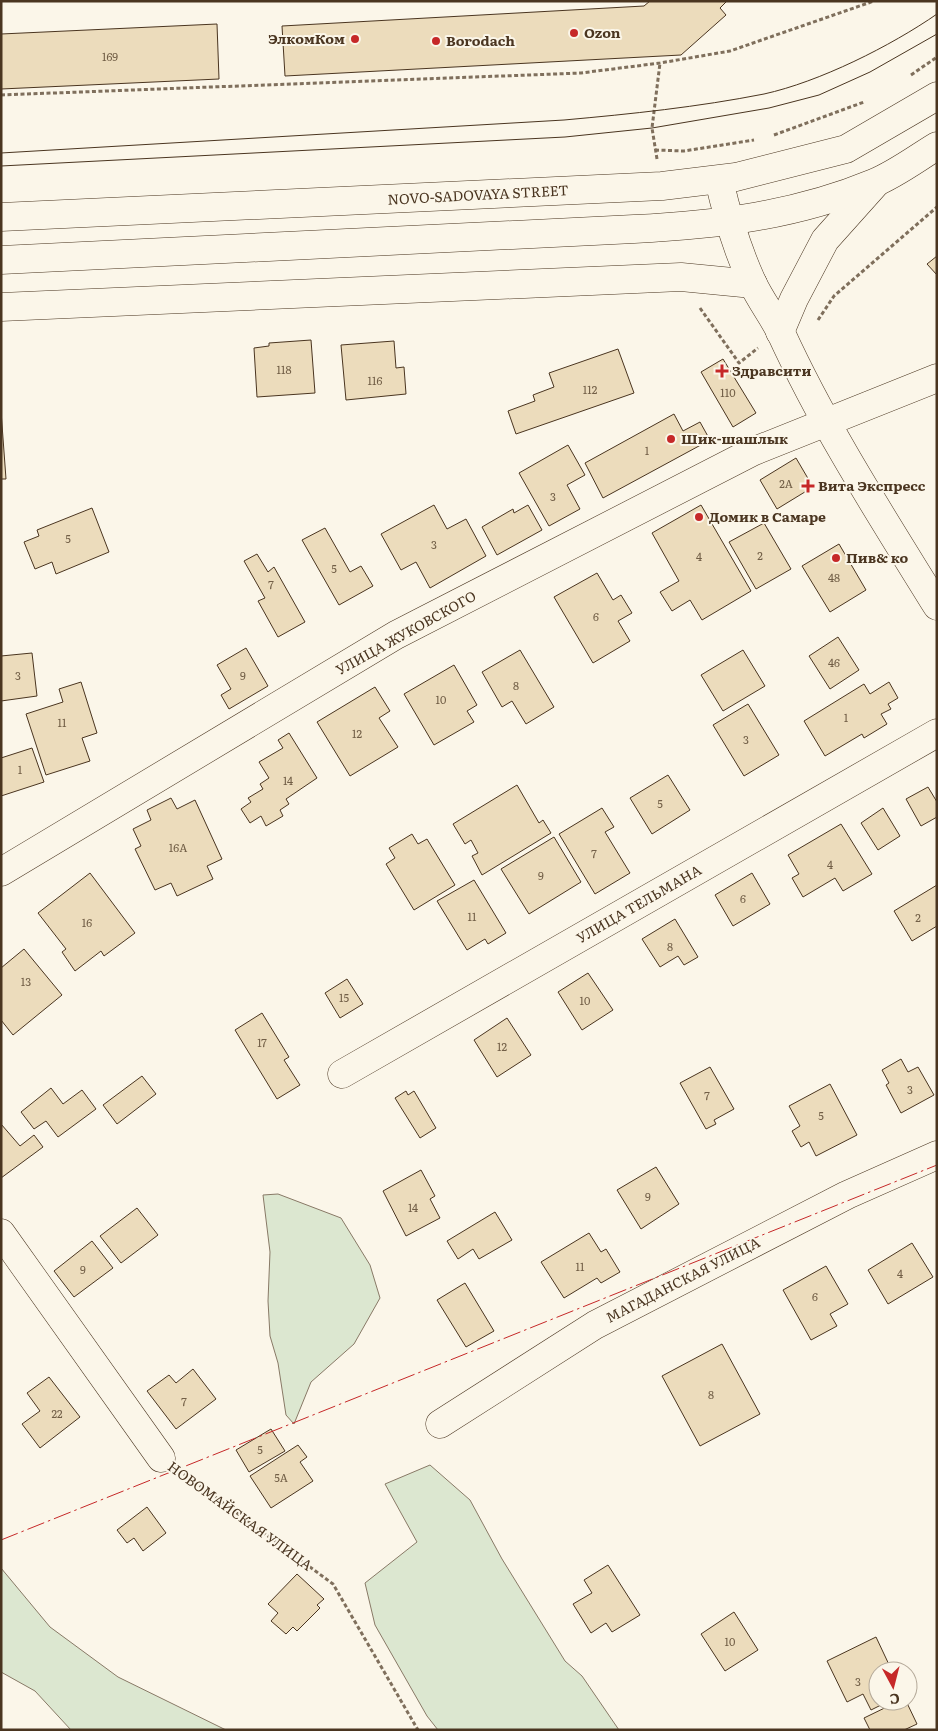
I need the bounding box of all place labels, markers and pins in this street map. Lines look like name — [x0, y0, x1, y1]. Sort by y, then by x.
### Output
place label: Ozon — [584, 22, 621, 42]
marker: Ozon — [568, 27, 580, 39]
place label: ЭлкомКом — [268, 28, 345, 48]
place label: Borodach — [446, 30, 515, 50]
marker: ЭлкомКом — [349, 33, 361, 45]
marker: Borodach — [430, 35, 442, 47]
place label: Здравсити — [732, 360, 812, 380]
marker: Здравсити — [716, 365, 728, 377]
place label: Шик-шашлык — [681, 428, 788, 448]
marker: Шик-шашлык — [665, 433, 677, 445]
place label: Вита Экспресс — [818, 475, 926, 495]
marker: Вита Экспресс — [802, 480, 814, 492]
place label: Домик в Самаре — [709, 506, 826, 526]
marker: Домик в Самаре — [693, 511, 705, 523]
place label: Пив& ко — [846, 547, 909, 567]
marker: Пив& ко — [830, 552, 842, 564]

